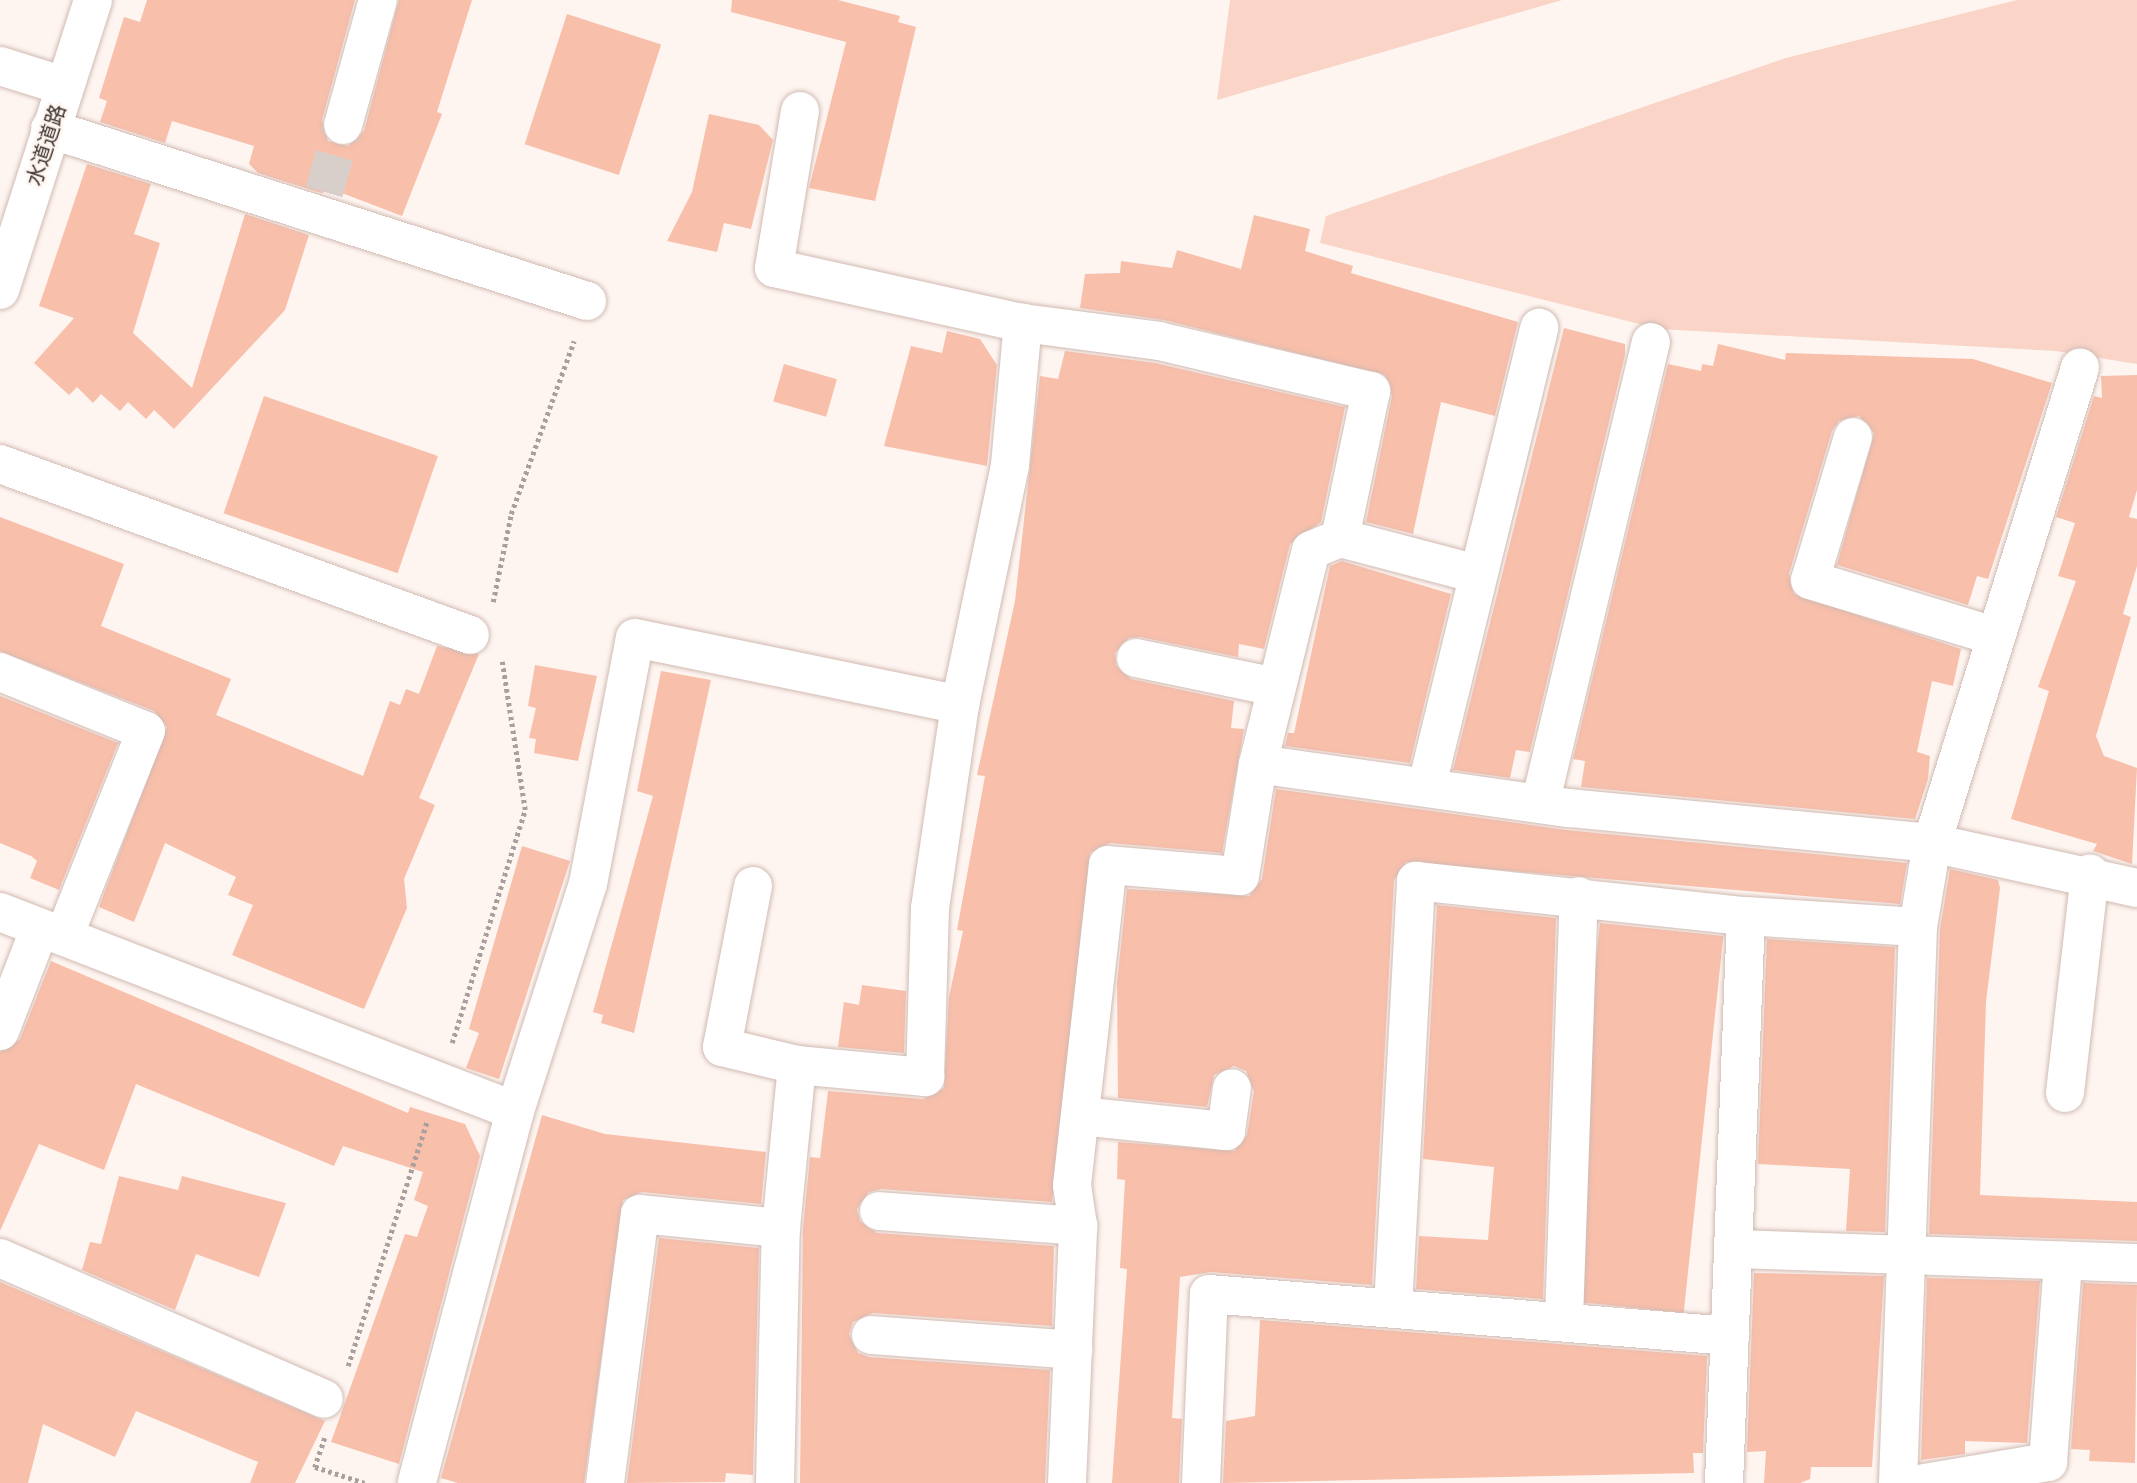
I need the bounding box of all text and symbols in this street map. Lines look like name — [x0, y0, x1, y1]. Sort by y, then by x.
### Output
street label: 水道道路 — [21, 101, 71, 189]

